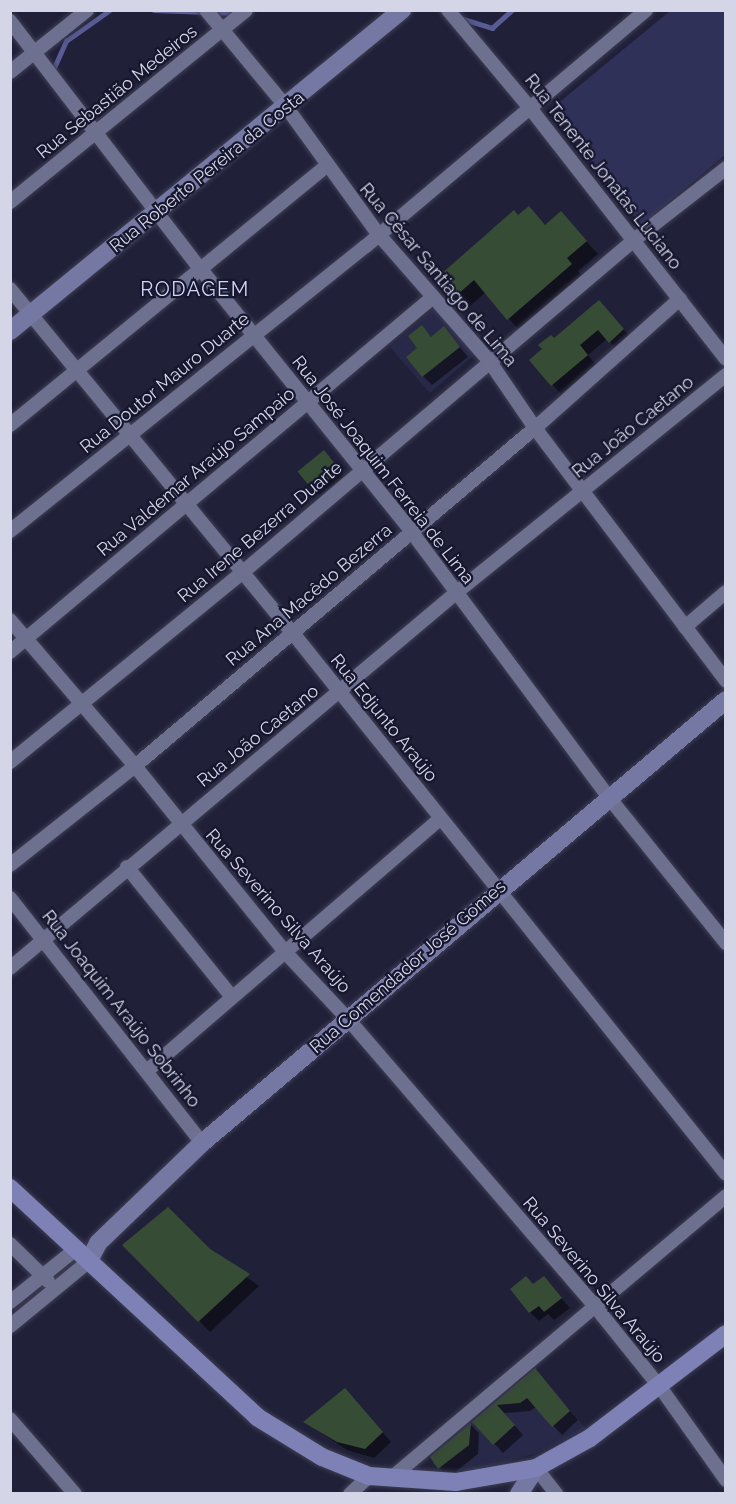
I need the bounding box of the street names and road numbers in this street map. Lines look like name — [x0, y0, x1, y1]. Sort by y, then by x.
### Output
street label: Rua Sebastião Medeiros — [32, 21, 202, 163]
street label: Rua Tenente Jonatas Luciano — [520, 70, 686, 274]
street label: Rua Roberto Pereira da Costa — [105, 87, 309, 257]
street label: Rua César Santiago de Lima — [355, 179, 521, 371]
street label: Rua Doutor Mauro Duarte — [76, 308, 254, 458]
street label: Rua José Joaquim Ferreia de Lima — [287, 351, 479, 589]
street label: Rua João Caetano — [568, 371, 698, 483]
street label: Rua Valdemar Araújo Sampaio — [92, 382, 300, 562]
street label: Rua Irene Bezerra Duarte — [173, 457, 347, 607]
street label: Rua Ana Macêdo Bezerra — [222, 519, 396, 671]
street label: Rua Edjunto Araújo — [326, 650, 442, 786]
street label: Rua João Caetano — [193, 680, 323, 792]
street label: Rua Severino Silva Araújo — [201, 824, 355, 998]
street label: Rua Comendador José Gomes — [305, 876, 511, 1058]
street label: Rua Joaquim Araújo Sobrinho — [37, 906, 205, 1112]
street label: Rua Severino Silva Araújo — [518, 1192, 670, 1368]

